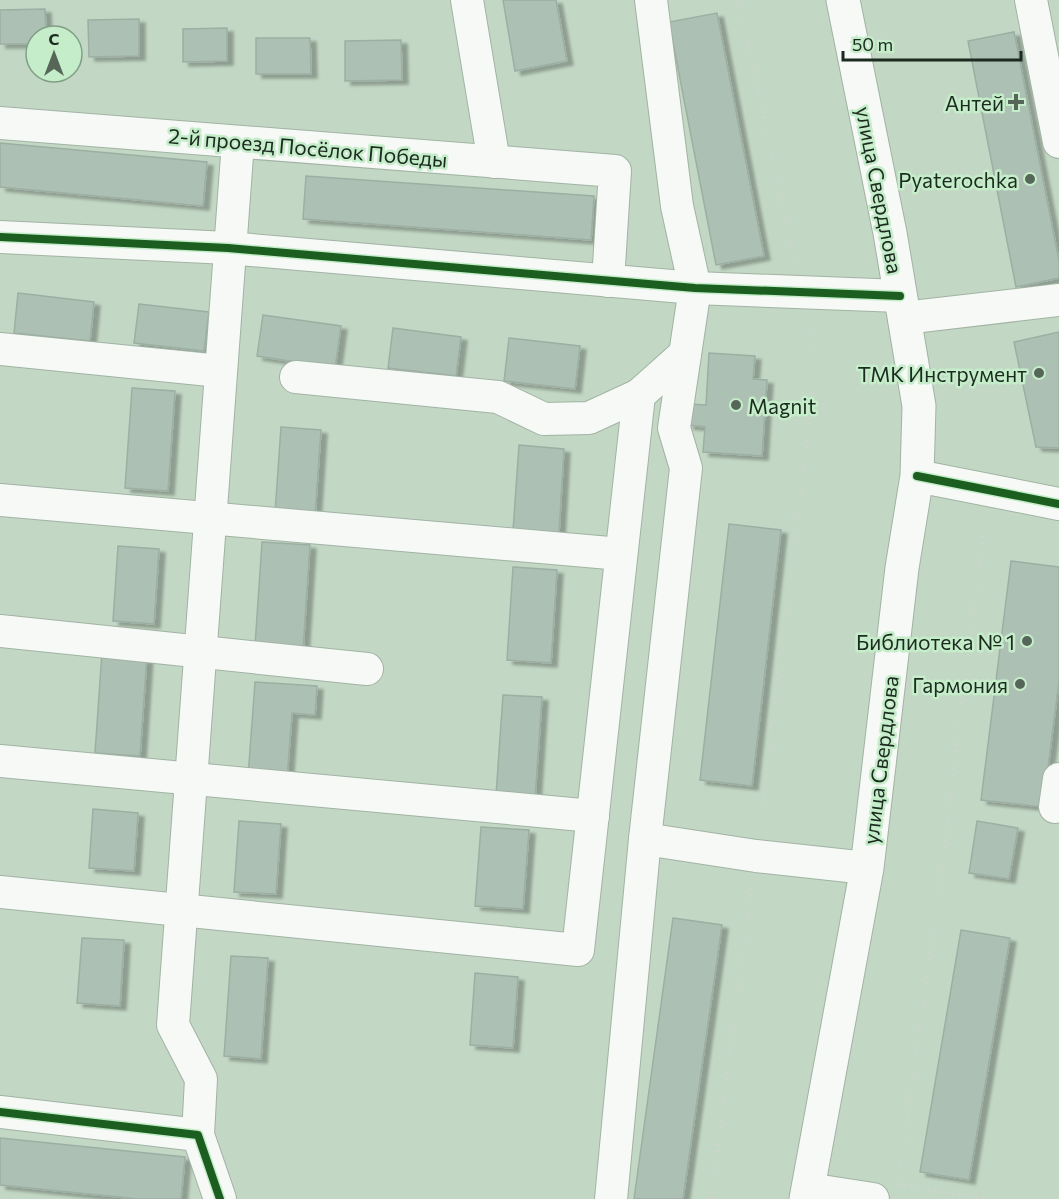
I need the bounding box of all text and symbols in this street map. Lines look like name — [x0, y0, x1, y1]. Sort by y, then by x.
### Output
north arrow — [24, 24, 84, 84]
scale bar — [843, 24, 1022, 62]
text: С — [49, 29, 60, 48]
text: 50 m — [852, 33, 893, 55]
place label: Антей — [945, 90, 1004, 115]
marker: Антей — [1009, 95, 1023, 109]
street label: улица Свердлова — [852, 104, 908, 276]
street label: 2-й проезд Посёлок Победы — [167, 122, 449, 172]
place label: Pyaterochka — [898, 167, 1018, 192]
marker: Pyaterochka — [1023, 172, 1037, 186]
place label: ТМК Инструмент — [857, 361, 1027, 386]
marker: ТМК Инструмент — [1032, 366, 1046, 380]
place label: Magnit — [748, 393, 816, 418]
marker: Magnit — [729, 398, 743, 412]
place label: Библиотека № 1 — [856, 629, 1015, 654]
marker: Библиотека № 1 — [1020, 634, 1034, 648]
place label: Гармония — [912, 672, 1008, 697]
street label: улица Свердлова — [857, 674, 903, 846]
marker: Гармония — [1013, 677, 1027, 691]

